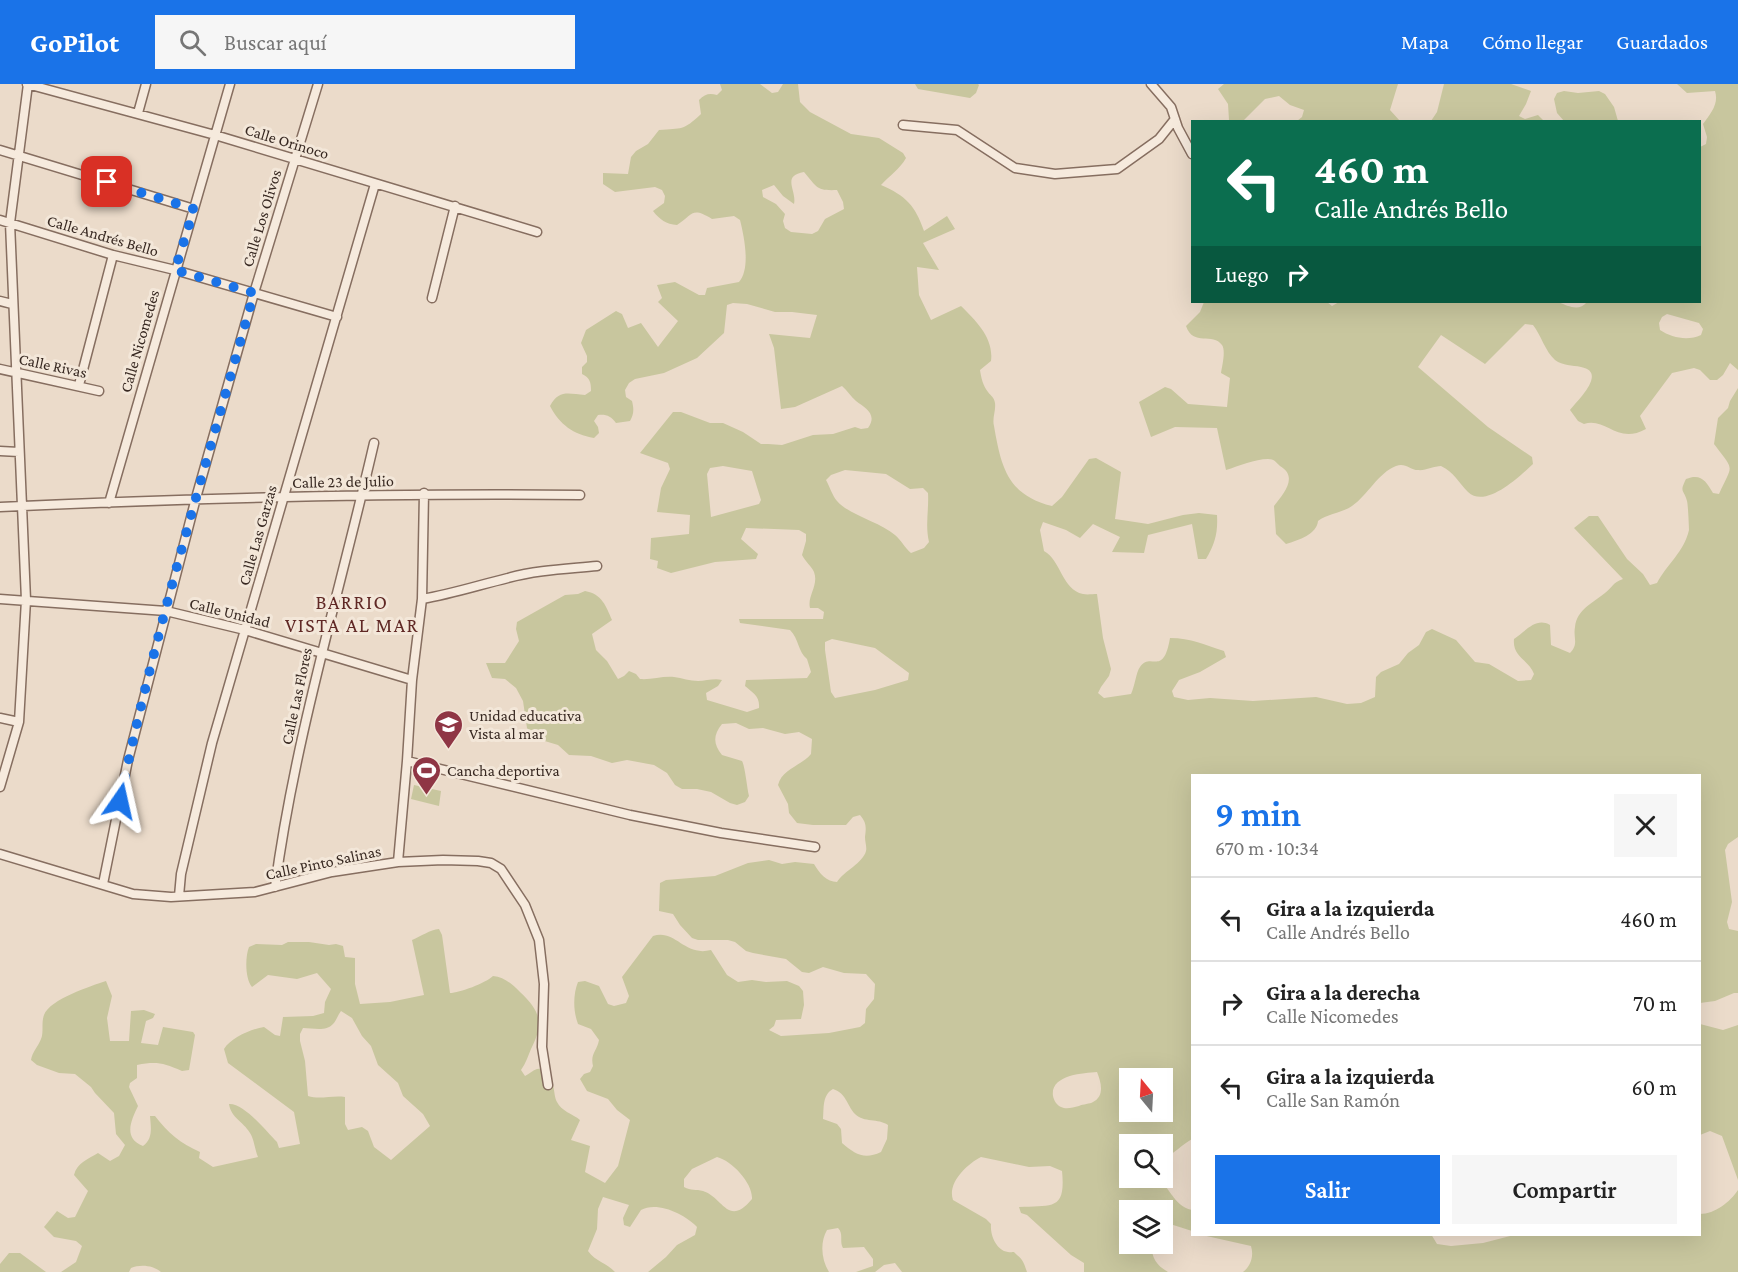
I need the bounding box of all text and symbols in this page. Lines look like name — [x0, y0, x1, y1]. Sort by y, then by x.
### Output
search box — [155, 15, 575, 69]
icon: search — [176, 26, 209, 59]
text: GoPilot — [30, 27, 119, 58]
text: Buscar aquí — [224, 30, 327, 55]
text: Mapa — [1401, 30, 1449, 54]
text: Cómo llegar — [1482, 30, 1583, 54]
text: Guardados — [1616, 30, 1708, 54]
street label: Calle Orinoco — [243, 121, 331, 162]
icon: left — [1215, 144, 1293, 222]
text: 460 m — [1314, 145, 1429, 192]
pin — [81, 156, 132, 207]
icon: arrive — [90, 165, 123, 198]
street label: Calle Los Olivos — [239, 167, 284, 269]
text: Calle Andrés Bello — [1314, 194, 1508, 224]
street label: Calle Andrés Bello — [45, 211, 161, 260]
icon: right — [1281, 258, 1314, 291]
text: Luego — [1215, 262, 1269, 287]
street label: Calle Nicomedes — [117, 288, 162, 394]
street label: Calle Rivas — [17, 350, 89, 381]
street label: Calle 23 de Julio — [292, 472, 394, 492]
street label: Calle Las Garzas — [235, 483, 280, 587]
district label: BARRIO VISTA AL MAR — [285, 591, 419, 636]
street label: Calle Unidad — [188, 594, 273, 631]
street label: Calle Las Flores — [278, 646, 315, 746]
place label: Unidad educativa Vista al mar — [469, 707, 582, 742]
school or university icon: Unidad educativa Vista al mar — [432, 708, 464, 750]
sports icon: Cancha deportiva — [410, 754, 442, 796]
place label: Cancha deportiva — [447, 762, 560, 780]
position arrow — [88, 769, 152, 833]
text: 9 min — [1215, 794, 1301, 834]
button: close — [1614, 794, 1677, 857]
text: 670 m · 10:34 — [1215, 837, 1319, 859]
street label: Calle Pinto Salinas — [264, 842, 382, 883]
text: Gira a la izquierda — [1266, 896, 1435, 921]
icon: left — [1215, 903, 1248, 936]
text: 460 m — [1620, 907, 1677, 932]
text: Calle Andrés Bello — [1266, 921, 1410, 943]
text: Gira a la derecha — [1266, 980, 1420, 1005]
icon: right — [1215, 987, 1248, 1020]
text: 70 m — [1633, 991, 1677, 1016]
text: Calle Nicomedes — [1266, 1005, 1399, 1027]
text: Gira a la izquierda — [1266, 1064, 1435, 1089]
north arrow — [1119, 1068, 1173, 1122]
map controls — [1119, 1068, 1173, 1254]
icon: left — [1215, 1071, 1248, 1104]
text: 60 m — [1632, 1075, 1677, 1100]
text: Calle San Ramón — [1266, 1089, 1400, 1111]
button: search — [1119, 1134, 1173, 1188]
button: Salir — [1215, 1155, 1440, 1224]
button: Compartir — [1452, 1155, 1677, 1224]
button: layers — [1119, 1200, 1173, 1254]

